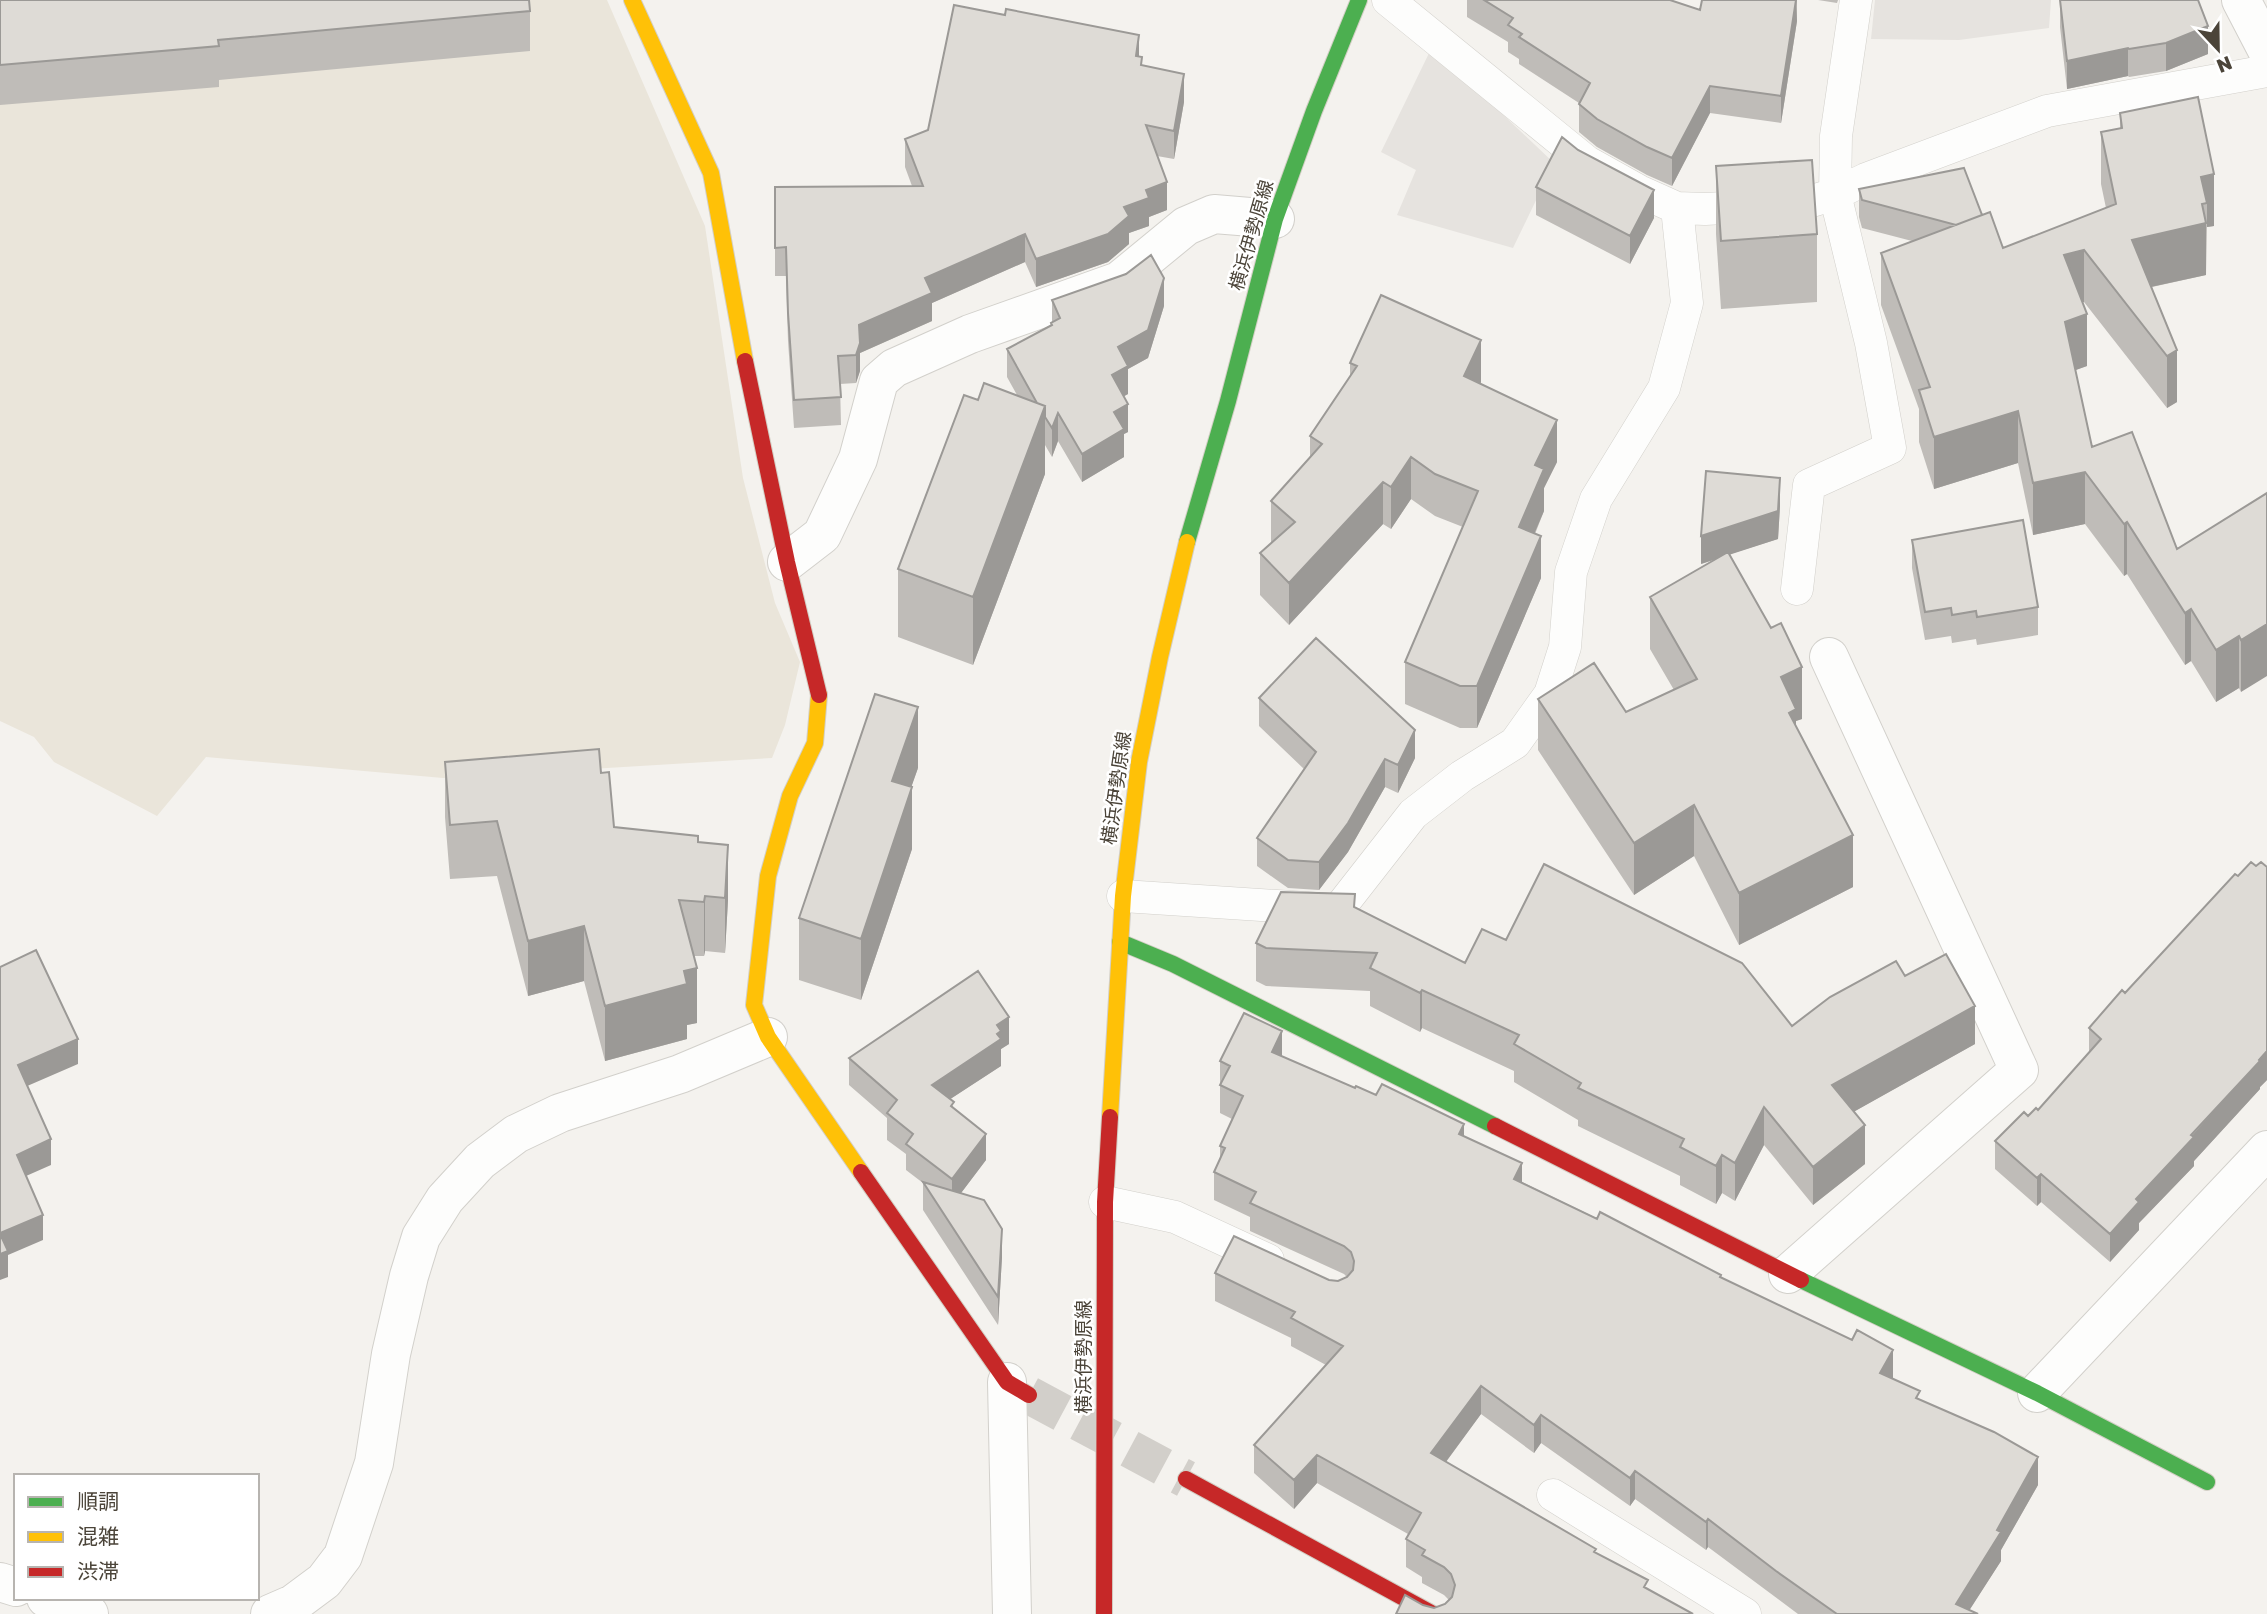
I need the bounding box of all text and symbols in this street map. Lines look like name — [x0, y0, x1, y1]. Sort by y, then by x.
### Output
north arrow — [2183, 14, 2253, 84]
text: N — [2214, 52, 2236, 79]
street label: 横浜伊勢原線 — [1224, 177, 1277, 293]
street label: 横浜伊勢原線 — [1096, 730, 1135, 846]
street label: 横浜伊勢原線 — [1071, 1300, 1094, 1414]
legend — [14, 1474, 259, 1600]
text: 順調 — [77, 1488, 119, 1514]
text: 混雑 — [77, 1523, 119, 1549]
text: 渋滞 — [77, 1558, 119, 1584]

